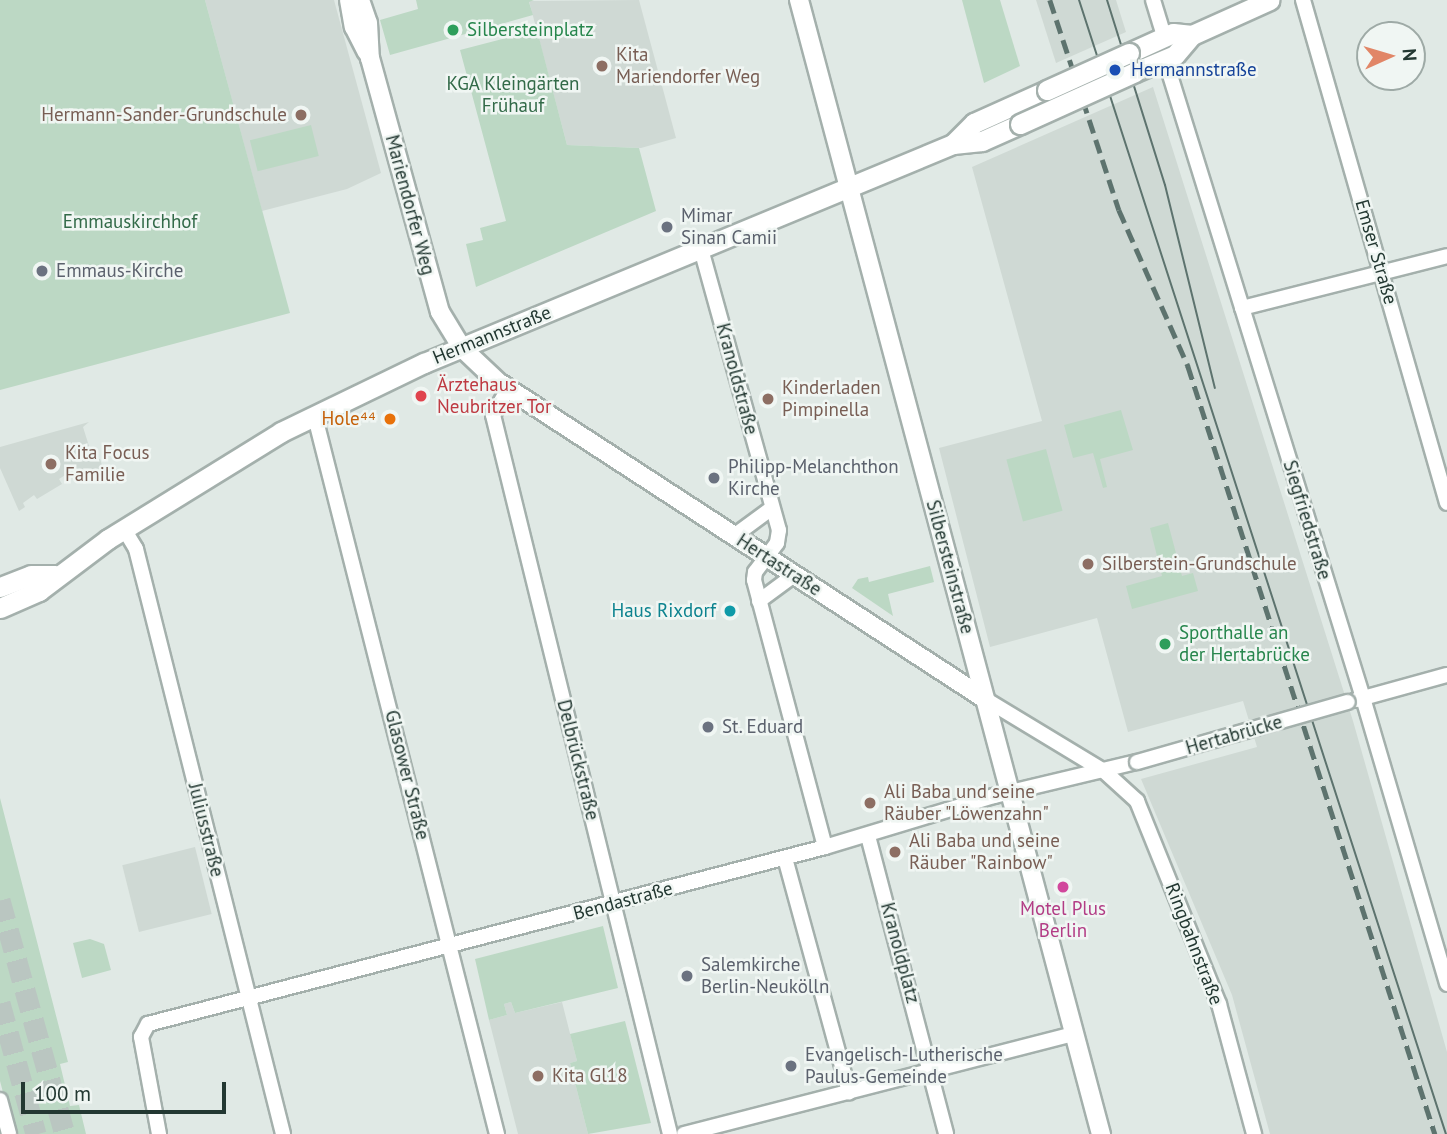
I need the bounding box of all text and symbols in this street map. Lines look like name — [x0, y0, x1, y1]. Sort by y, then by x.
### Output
place label: Silbersteinplatz — [467, 19, 594, 41]
north arrow — [1356, 21, 1426, 91]
marker: Silbersteinplatz — [445, 22, 461, 38]
place label: Kita Mariendorfer Weg — [616, 44, 761, 88]
text: N — [1398, 48, 1422, 62]
marker: Kita Mariendorfer Weg — [594, 58, 610, 74]
place label: Hermannstraße — [1131, 59, 1257, 81]
marker: Hermannstraße — [1105, 60, 1125, 80]
park label: KGA Kleingärten Frühauf — [446, 73, 580, 117]
place label: Hermann-Sander-Grundschule — [41, 104, 287, 126]
marker: Hermann-Sander-Grundschule — [293, 107, 309, 123]
street label: Mariendorfer Weg — [380, 132, 440, 278]
street label: Emser Straße — [1350, 197, 1402, 307]
place label: Mimar Sinan Camii — [681, 205, 777, 249]
park label: Emmauskirchhof — [63, 211, 197, 233]
marker: Mimar Sinan Camii — [659, 219, 675, 235]
place label: Emmaus-Kirche — [56, 260, 183, 282]
marker: Emmaus-Kirche — [34, 263, 50, 279]
street label: Hermannstraße — [429, 301, 555, 369]
street label: Kranoldstraße — [711, 321, 763, 437]
place label: Ärztehaus Neubritzer Tor — [437, 374, 552, 418]
place label: Kinderladen Pimpinella — [782, 377, 881, 421]
marker: Ärztehaus Neubritzer Tor — [411, 386, 431, 406]
marker: Kinderladen Pimpinella — [760, 391, 776, 407]
place label: Hole⁴⁴ — [322, 408, 376, 430]
marker: Hole⁴⁴ — [382, 411, 398, 427]
place label: Kita Focus Familie — [65, 442, 149, 486]
marker: Kita Focus Familie — [43, 456, 59, 472]
place label: Philipp-Melanchthon Kirche — [728, 456, 899, 500]
street label: Siegfriedstraße — [1278, 458, 1336, 582]
marker: Philipp-Melanchthon Kirche — [706, 470, 722, 486]
street label: Silbersteinstraße — [921, 498, 979, 636]
street label: Hertastraße — [732, 529, 826, 601]
place label: Silberstein-Grundschule — [1102, 553, 1297, 575]
marker: Silberstein-Grundschule — [1080, 556, 1096, 572]
place label: Haus Rixdorf — [611, 600, 716, 622]
marker: Haus Rixdorf — [722, 603, 738, 619]
place label: Sporthalle an der Hertabrücke — [1179, 622, 1310, 666]
marker: Sporthalle an der Hertabrücke — [1157, 636, 1173, 652]
street label: Delbrückstraße — [552, 697, 604, 823]
street label: Glasower Straße — [380, 708, 434, 842]
street label: Hertabrücke — [1183, 710, 1285, 760]
place label: St. Eduard — [722, 716, 805, 738]
marker: St. Eduard — [700, 719, 716, 735]
street label: Juliusstraße — [183, 781, 229, 879]
place label: Ali Baba und seine Räuber "Löwenzahn" — [884, 781, 1050, 825]
marker: Ali Baba und seine Räuber "Löwenzahn" — [862, 795, 878, 811]
place label: Ali Baba und seine Räuber "Rainbow" — [909, 830, 1060, 874]
marker: Ali Baba und seine Räuber "Rainbow" — [887, 844, 903, 860]
street label: Bendastraße — [571, 877, 675, 925]
marker: Motel Plus Berlin — [1055, 879, 1071, 895]
street label: Ringbahnstraße — [1160, 880, 1228, 1008]
place label: Motel Plus Berlin — [1020, 898, 1106, 942]
street label: Kranoldplatz — [876, 900, 924, 1006]
place label: Salemkirche Berlin-Neukölln — [701, 954, 829, 998]
marker: Salemkirche Berlin-Neukölln — [679, 968, 695, 984]
place label: Evangelisch-Lutherische Paulus-Gemeinde — [805, 1044, 1003, 1088]
marker: Evangelisch-Lutherische Paulus-Gemeinde — [783, 1058, 799, 1074]
place label: Kita Gl18 — [552, 1065, 628, 1087]
scale bar — [24, 1068, 229, 1112]
marker: Kita Gl18 — [530, 1068, 546, 1084]
text: 100 m — [34, 1080, 91, 1107]

